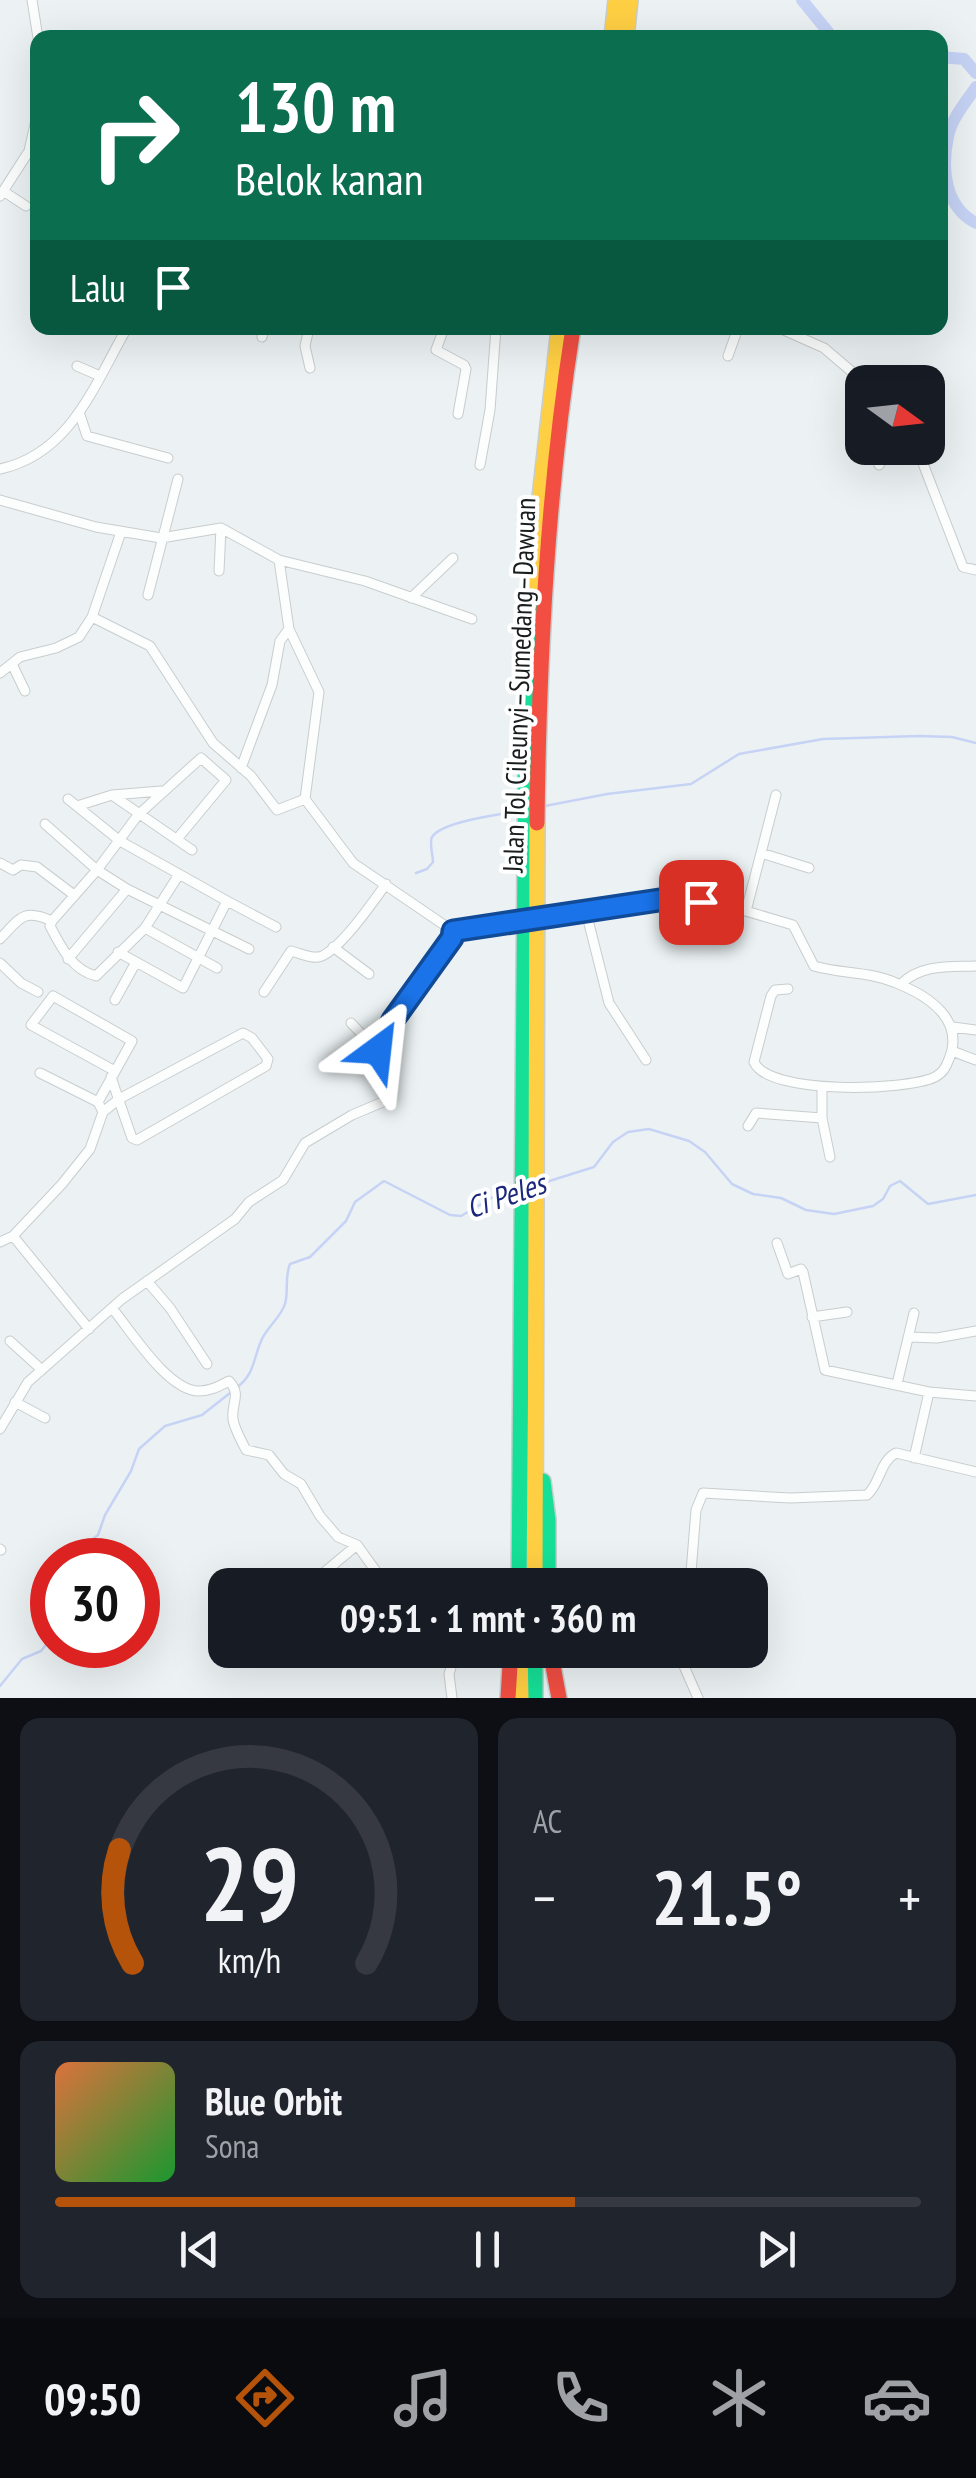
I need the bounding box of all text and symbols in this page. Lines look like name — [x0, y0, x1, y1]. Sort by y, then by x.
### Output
text: 130 m — [235, 61, 396, 151]
icon: right — [70, 70, 200, 200]
text: Belok kanan — [235, 149, 424, 207]
icon: arrive — [146, 260, 201, 315]
text: Lalu — [70, 263, 126, 312]
north arrow — [845, 365, 945, 465]
map controls — [845, 365, 945, 465]
street label: Jalan Tol Cileunyi–Sumedang–Dawuan — [493, 497, 544, 874]
pin — [659, 860, 744, 945]
icon: arrive — [674, 875, 729, 930]
position arrow — [326, 998, 430, 1102]
water label: Ci Peles — [461, 1162, 553, 1226]
speed limit sign: 30 — [30, 1538, 160, 1668]
text: 09:51 · 1 mnt · 360 m — [340, 1593, 636, 1642]
text: AC — [533, 1800, 562, 1842]
text: 29 — [199, 1815, 299, 1950]
text: 21.5° — [652, 1849, 802, 1946]
text: − — [533, 1862, 556, 1933]
text: + — [898, 1862, 921, 1933]
text: km/h — [217, 1937, 281, 1983]
text: Blue Orbit — [205, 2076, 342, 2125]
text: Sona — [205, 2125, 259, 2167]
icon: previous — [172, 2222, 227, 2277]
icon: pause — [460, 2222, 515, 2277]
icon: next — [749, 2222, 804, 2277]
icon: directions — [230, 2363, 300, 2433]
icon: music — [388, 2363, 458, 2433]
icon: phone — [546, 2363, 616, 2433]
icon: climate — [704, 2363, 774, 2433]
icon: car — [862, 2363, 932, 2433]
text: 09:50 — [44, 2369, 141, 2427]

